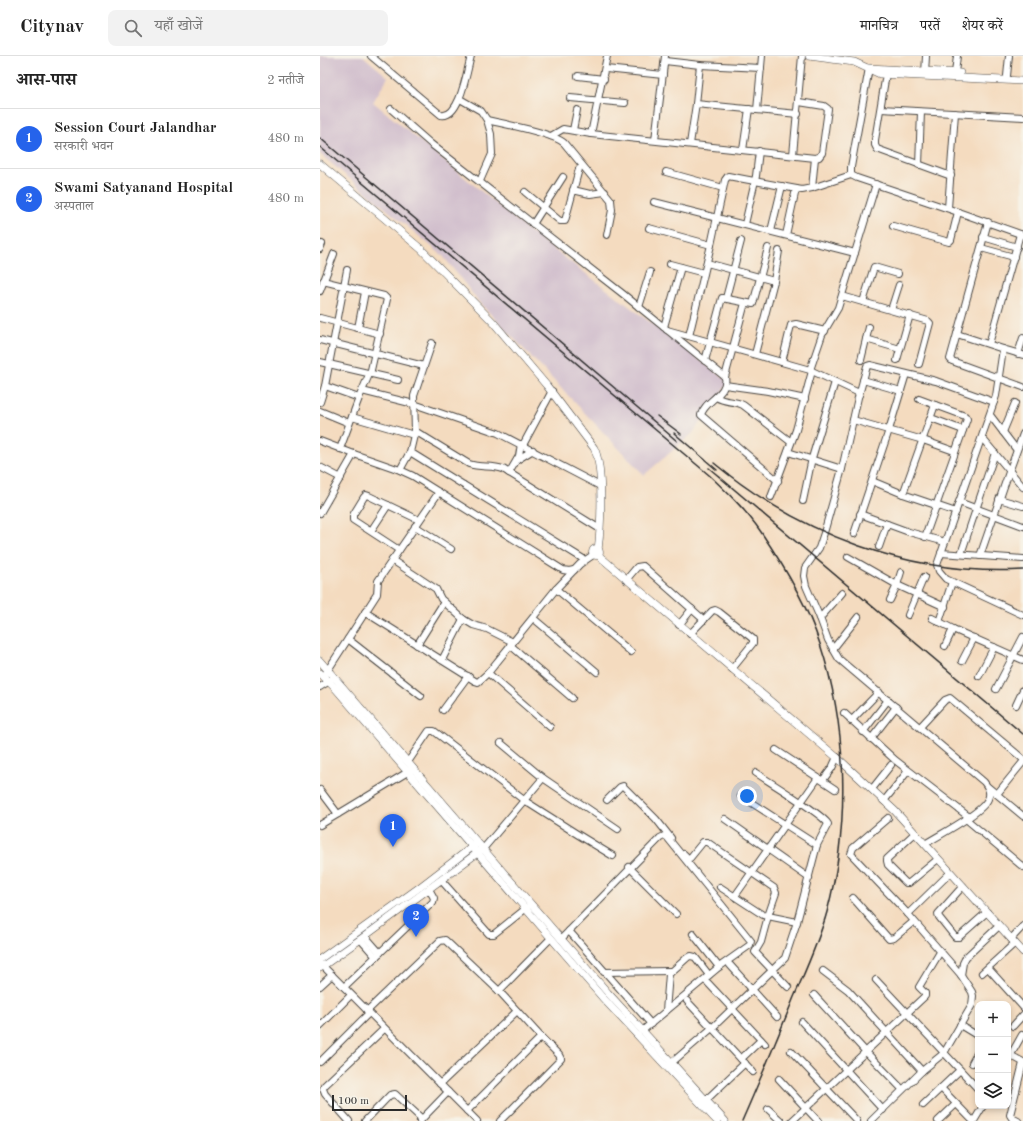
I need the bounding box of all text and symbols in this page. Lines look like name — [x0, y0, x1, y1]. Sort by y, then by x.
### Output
search box — [108, 10, 388, 46]
icon: search — [122, 17, 144, 39]
text: Citynav — [20, 18, 84, 37]
text: यहाँ खोजें — [154, 19, 203, 34]
text: मानचित्र — [860, 19, 898, 33]
text: परतें — [920, 19, 940, 33]
text: शेयर करें — [962, 19, 1003, 33]
text: आस-पास — [16, 72, 76, 89]
text: 2 नतीजे — [267, 74, 304, 87]
text: Session Court Jalandhar — [54, 121, 217, 136]
text: 1 — [25, 132, 33, 145]
text: 480 m — [267, 132, 304, 145]
text: सरकारी भवन — [54, 140, 113, 153]
text: Swami Satyanand Hospital — [54, 181, 233, 196]
text: 2 — [25, 192, 33, 205]
text: 480 m — [267, 192, 304, 205]
text: अस्पताल — [54, 200, 94, 213]
your location — [737, 786, 757, 806]
pin: 1 — [380, 814, 406, 847]
pin: 2 — [403, 904, 429, 937]
map controls — [975, 1001, 1011, 1109]
button: + — [975, 1001, 1011, 1037]
button: − — [975, 1037, 1011, 1073]
button: layers — [975, 1073, 1011, 1109]
scale bar — [332, 1093, 407, 1112]
text: 100 m — [338, 1096, 369, 1107]

